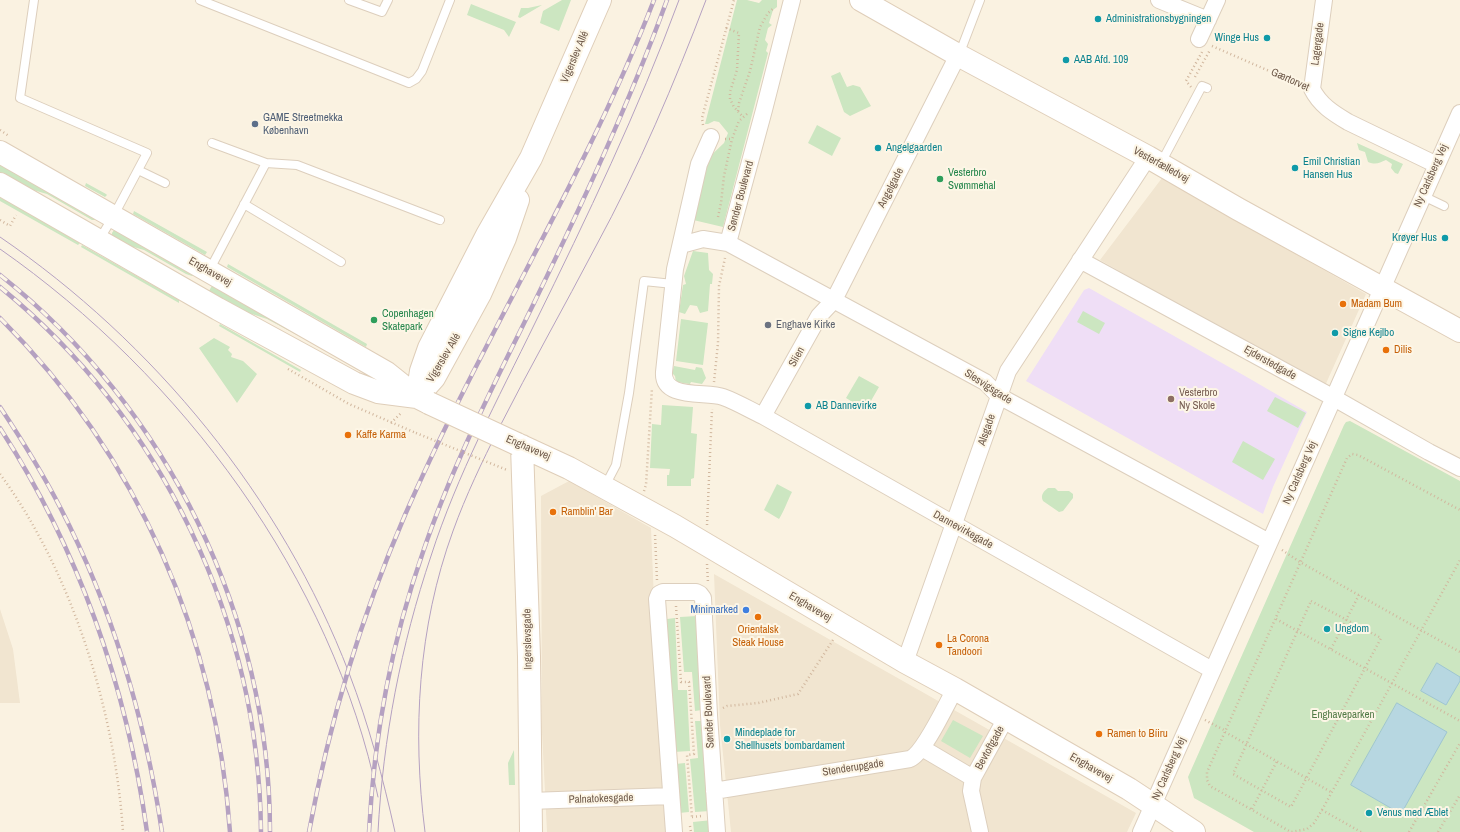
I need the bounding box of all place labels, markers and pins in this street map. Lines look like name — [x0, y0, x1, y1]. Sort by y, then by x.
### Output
place label: Administrationsbygningen — [1106, 12, 1211, 26]
marker: Administrationsbygningen — [1093, 14, 1103, 24]
place label: Winge Hus — [1214, 31, 1259, 45]
marker: Winge Hus — [1262, 33, 1272, 43]
place label: AAB Afd. 109 — [1074, 53, 1128, 67]
marker: AAB Afd. 109 — [1061, 55, 1071, 65]
place label: GAME Streetmekka København — [263, 111, 343, 137]
marker: GAME Streetmekka København — [250, 119, 260, 129]
place label: Angelgaarden — [886, 141, 942, 155]
marker: Angelgaarden — [873, 143, 883, 153]
place label: Emil Christian Hansen Hus — [1303, 155, 1360, 181]
marker: Emil Christian Hansen Hus — [1290, 163, 1300, 173]
place label: Vesterbro Svømmehal — [948, 166, 996, 192]
marker: Vesterbro Svømmehal — [935, 174, 945, 184]
place label: Krøyer Hus — [1392, 231, 1437, 245]
marker: Krøyer Hus — [1440, 233, 1450, 243]
place label: Madam Bum — [1351, 297, 1402, 311]
marker: Madam Bum — [1338, 299, 1348, 309]
place label: Copenhagen Skatepark — [382, 307, 434, 333]
marker: Copenhagen Skatepark — [369, 315, 379, 325]
place label: Enghave Kirke — [776, 318, 835, 332]
marker: Enghave Kirke — [763, 320, 773, 330]
place label: Signe Kejlbo — [1343, 326, 1394, 340]
marker: Signe Kejlbo — [1330, 328, 1340, 338]
place label: Dilis — [1394, 343, 1412, 357]
marker: Dilis — [1381, 345, 1391, 355]
place label: Vesterbro Ny Skole — [1179, 386, 1218, 412]
marker: Vesterbro Ny Skole — [1166, 394, 1176, 404]
place label: AB Dannevirke — [816, 399, 877, 413]
marker: AB Dannevirke — [803, 401, 813, 411]
place label: Kaffe Karma — [356, 428, 406, 442]
marker: Kaffe Karma — [343, 430, 353, 440]
place label: Ramblin' Bar — [561, 505, 613, 519]
marker: Ramblin' Bar — [548, 507, 558, 517]
place label: Minimarked — [690, 603, 738, 617]
marker: Minimarked — [741, 605, 751, 615]
marker: Orientalsk Steak House — [753, 612, 763, 622]
place label: Ungdom — [1335, 622, 1369, 636]
place label: Orientalsk Steak House — [732, 623, 784, 649]
marker: Ungdom — [1322, 624, 1332, 634]
place label: La Corona Tandoori — [947, 632, 989, 658]
marker: La Corona Tandoori — [934, 640, 944, 650]
place label: Mindeplade for Shellhusets bombardament — [735, 726, 845, 752]
place label: Ramen to Bíiru — [1107, 727, 1168, 741]
marker: Ramen to Bíiru — [1094, 729, 1104, 739]
marker: Mindeplade for Shellhusets bombardament — [722, 734, 732, 744]
place label: Venus med Æblet — [1377, 806, 1448, 820]
marker: Venus med Æblet — [1364, 808, 1374, 818]

